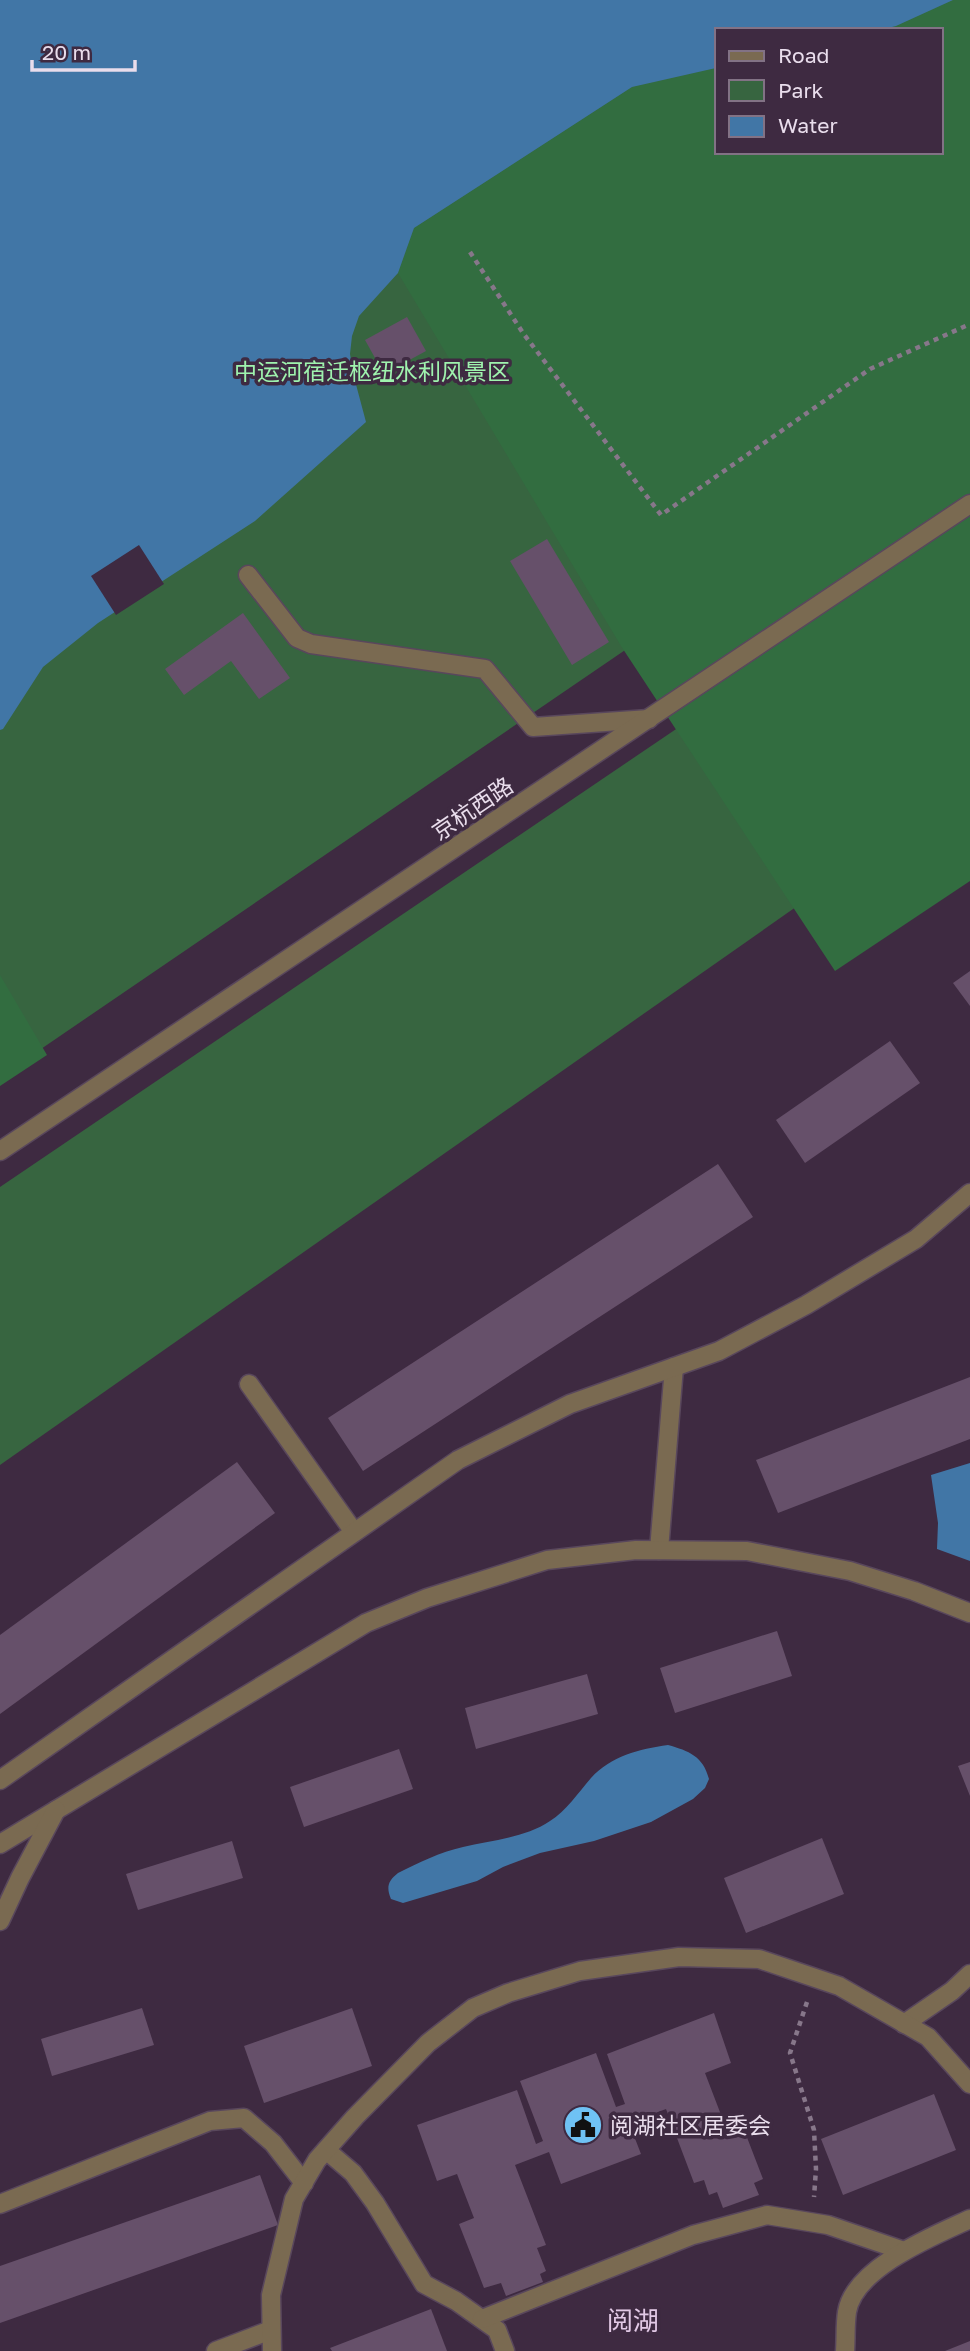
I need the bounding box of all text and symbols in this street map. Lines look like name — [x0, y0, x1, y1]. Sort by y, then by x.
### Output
scale bar — [32, 28, 135, 72]
legend — [715, 28, 942, 154]
text: 20 m — [42, 39, 91, 65]
text: Road — [778, 42, 829, 68]
text: Park — [778, 77, 824, 103]
text: Water — [778, 112, 838, 138]
park label: 中运河宿迁枢纽水利风景区 — [234, 357, 510, 385]
street label: 京杭西路 — [426, 771, 518, 845]
public building icon: 阅湖社区居委会 — [562, 2104, 604, 2146]
place label: 阅湖社区居委会 — [610, 2111, 771, 2139]
district label: 阅湖 — [607, 2305, 659, 2336]

